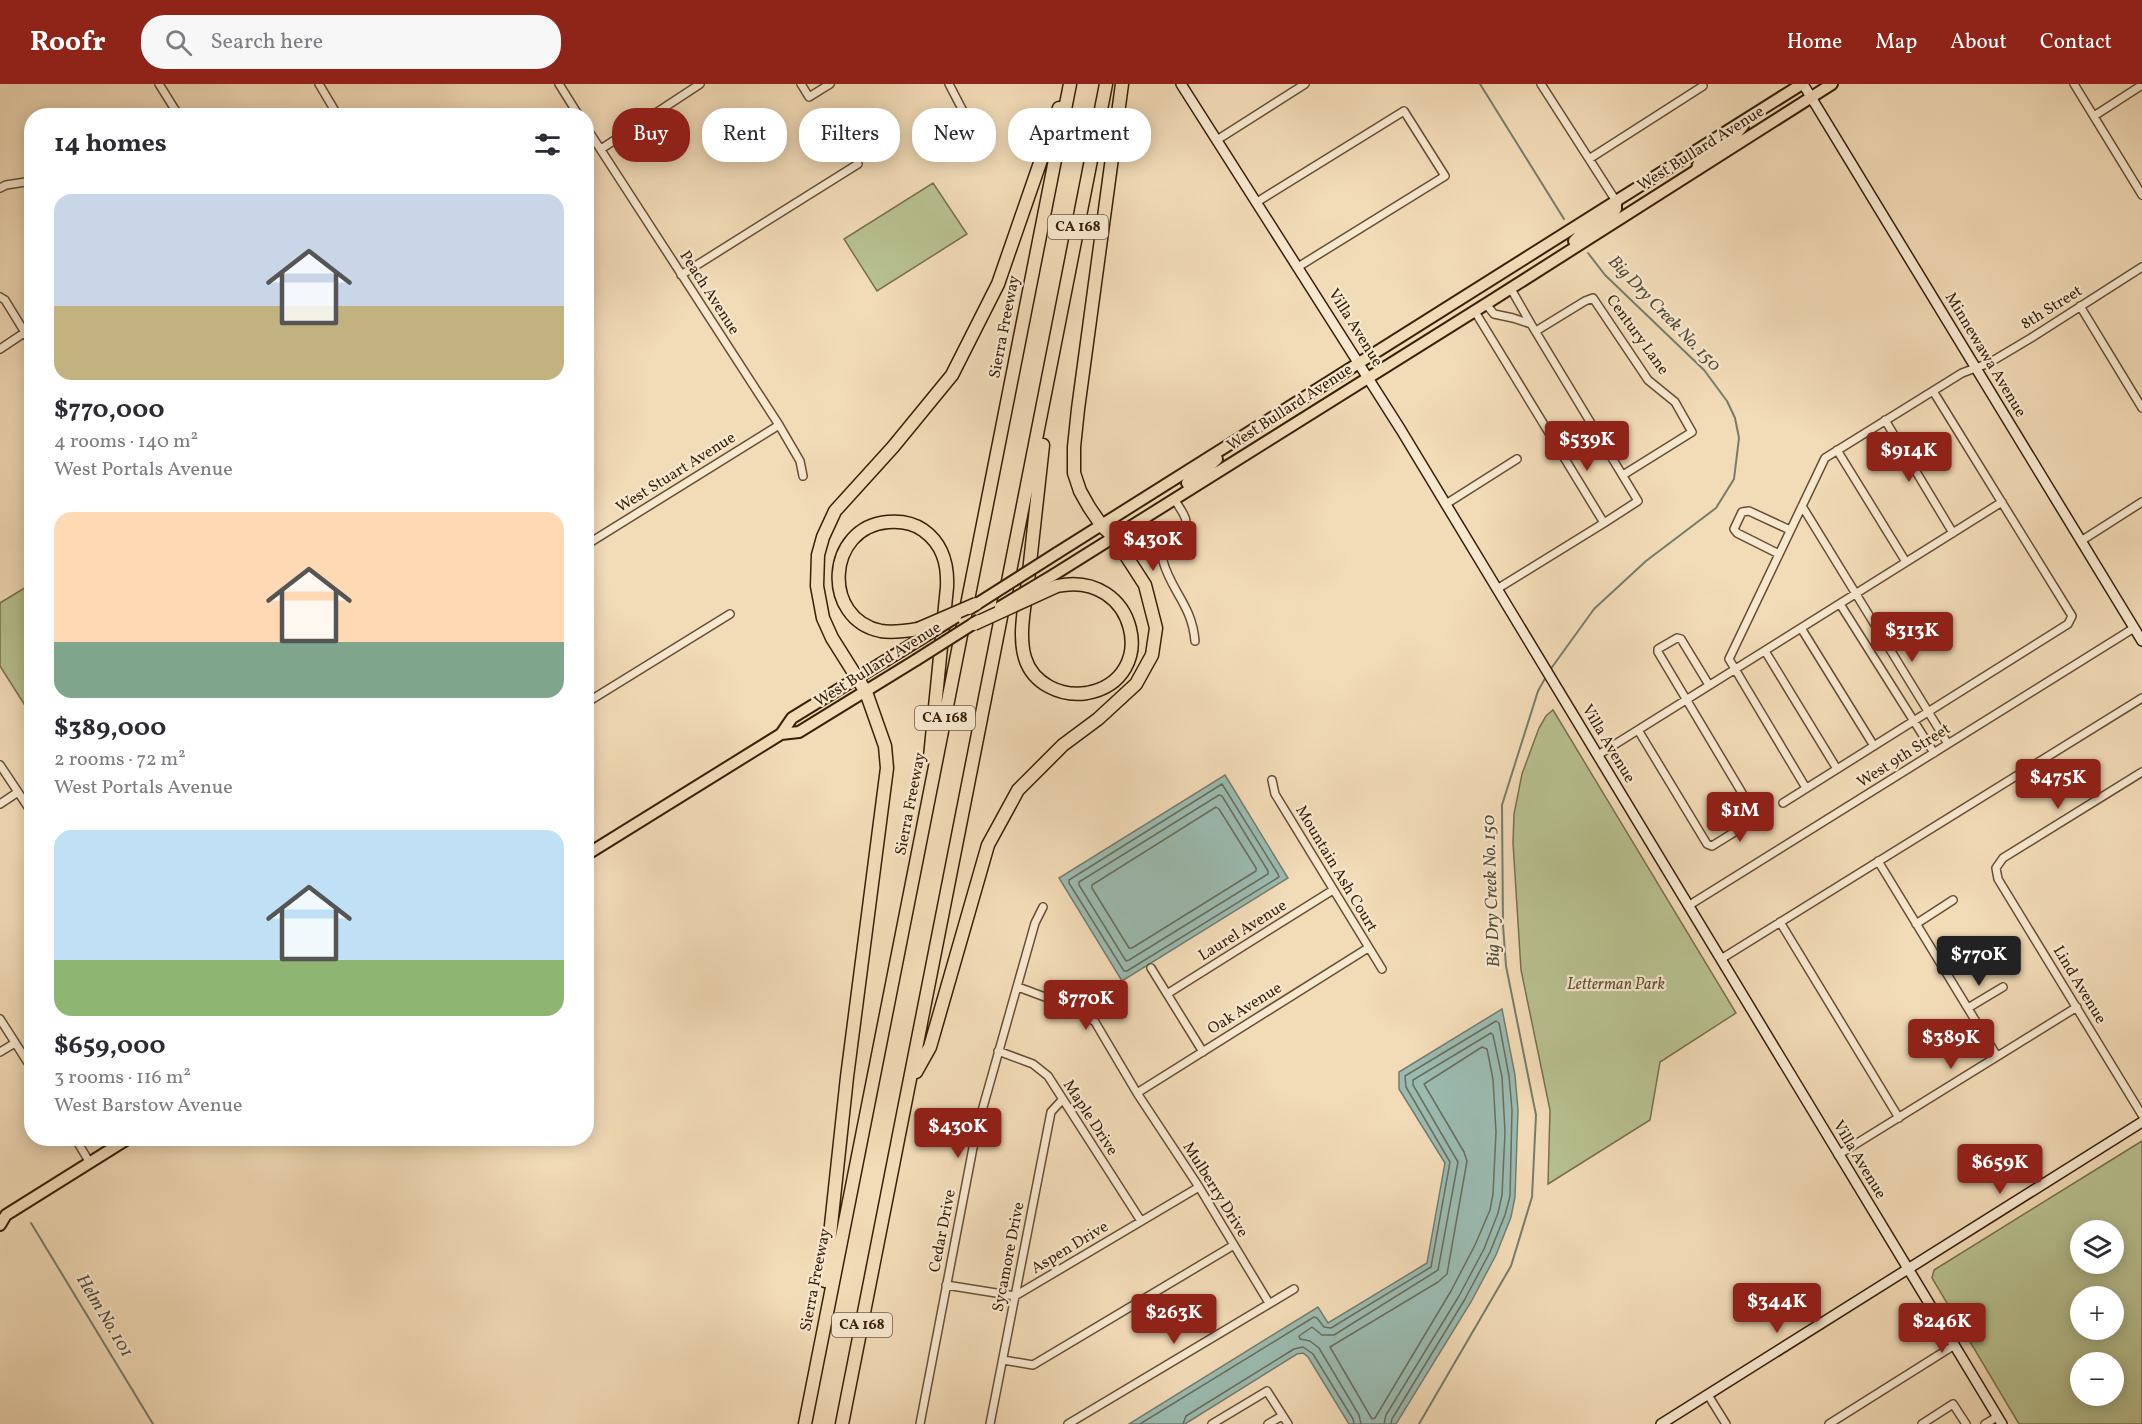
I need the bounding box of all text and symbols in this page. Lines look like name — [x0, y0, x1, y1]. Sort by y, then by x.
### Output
search box — [141, 15, 561, 69]
text: Roofr — [30, 23, 105, 62]
icon: search — [162, 26, 195, 59]
text: Search here — [210, 27, 323, 58]
text: Home — [1787, 28, 1842, 57]
text: Map — [1875, 28, 1917, 57]
text: About — [1950, 28, 2007, 57]
text: Contact — [2040, 28, 2112, 57]
street label: West Bullard Avenue — [1633, 101, 1769, 197]
chip: Buy — [612, 108, 690, 162]
chip: Rent — [702, 108, 787, 162]
chip: Filters — [799, 108, 900, 162]
chip: New — [912, 108, 996, 162]
chip: Apartment — [1008, 108, 1151, 162]
text: 14 homes — [54, 126, 167, 162]
icon: filters — [531, 128, 564, 161]
road number: CA 168 — [1048, 215, 1108, 239]
icon: home — [255, 233, 363, 341]
street label: Peach Avenue — [674, 247, 744, 339]
water label: Big Dry Creek No. 150 — [1602, 250, 1726, 378]
street label: Sierra Freeway — [984, 273, 1026, 380]
street label: 8th Street — [2017, 280, 2087, 335]
street label: Villa Avenue — [1322, 285, 1388, 371]
street label: Minnewawa Avenue — [1939, 288, 2031, 422]
street label: Century Lane — [1600, 290, 1674, 380]
street label: West Bullard Avenue — [1223, 359, 1357, 457]
text: $770,000 — [54, 392, 165, 428]
pin: $539K — [1545, 421, 1629, 472]
text: $539K — [1559, 426, 1615, 454]
street label: West Stuart Avenue — [612, 427, 740, 519]
text: 4 rooms · 140 m² — [54, 428, 198, 456]
pin: $914K — [1867, 432, 1951, 483]
text: $914K — [1881, 437, 1937, 465]
text: West Portals Avenue — [54, 456, 233, 484]
pin: $430K — [1111, 521, 1195, 572]
text: $430K — [1123, 526, 1183, 554]
icon: home — [255, 551, 363, 659]
pin: $313K — [1870, 612, 1954, 663]
street label: West Bullard Avenue — [810, 617, 946, 713]
text: $313K — [1885, 617, 1939, 645]
street label: Villa Avenue — [1576, 701, 1640, 787]
road number: CA 168 — [915, 706, 975, 730]
text: $389,000 — [54, 710, 166, 746]
street label: West 9th Street — [1853, 718, 1955, 794]
text: 2 rooms · 72 m² — [54, 746, 186, 774]
street label: Sierra Freeway — [890, 750, 932, 857]
pin: $475K — [2016, 759, 2100, 810]
text: $475K — [2030, 764, 2086, 792]
text: West Portals Avenue — [54, 774, 233, 802]
pin: $1M — [1711, 792, 1769, 843]
text: $1M — [1721, 797, 1759, 825]
street label: Mountain Ash Court — [1289, 802, 1383, 937]
water label: Big Dry Creek No. 150 — [1477, 814, 1507, 968]
icon: home — [255, 869, 363, 977]
street label: Laurel Avenue — [1195, 895, 1291, 967]
pin: $770K — [1937, 936, 2021, 987]
text: $770K — [1951, 941, 2007, 969]
street label: Lind Avenue — [2047, 942, 2111, 1028]
park label: Letterman Park — [1567, 974, 1665, 996]
street label: Oak Avenue — [1204, 977, 1286, 1041]
pin: $770K — [1044, 980, 1128, 1031]
text: $770K — [1058, 985, 1114, 1013]
pin: $389K — [1909, 1019, 1993, 1070]
text: $389K — [1922, 1024, 1980, 1052]
text: $659,000 — [54, 1028, 165, 1064]
text: 3 rooms · 116 m² — [54, 1064, 191, 1092]
street label: Maple Drive — [1057, 1076, 1123, 1160]
text: West Barstow Avenue — [54, 1092, 242, 1120]
pin: $430K — [916, 1108, 1000, 1159]
text: $430K — [928, 1113, 988, 1141]
street label: Villa Avenue — [1827, 1117, 1891, 1203]
street label: Mulberry Drive — [1177, 1138, 1253, 1242]
pin: $659K — [1958, 1144, 2042, 1195]
text: $659K — [1971, 1149, 2029, 1177]
street label: Cedar Drive — [924, 1188, 962, 1274]
street label: Sycamore Drive — [988, 1200, 1030, 1314]
street label: Aspen Drive — [1027, 1216, 1113, 1280]
map controls — [2070, 1220, 2124, 1406]
button: layers — [2070, 1220, 2124, 1274]
street label: Sierra Freeway — [795, 1226, 837, 1333]
water label: Helm No. 101 — [69, 1270, 139, 1362]
pin: $344K — [1735, 1283, 1819, 1334]
button: + — [2070, 1286, 2124, 1340]
text: $344K — [1747, 1288, 1807, 1316]
pin: $263K — [1132, 1294, 1216, 1345]
text: $263K — [1145, 1299, 1203, 1327]
pin: $246K — [1900, 1303, 1984, 1354]
text: $246K — [1913, 1308, 1971, 1336]
road number: CA 168 — [832, 1313, 892, 1337]
button: − — [2070, 1352, 2124, 1406]

